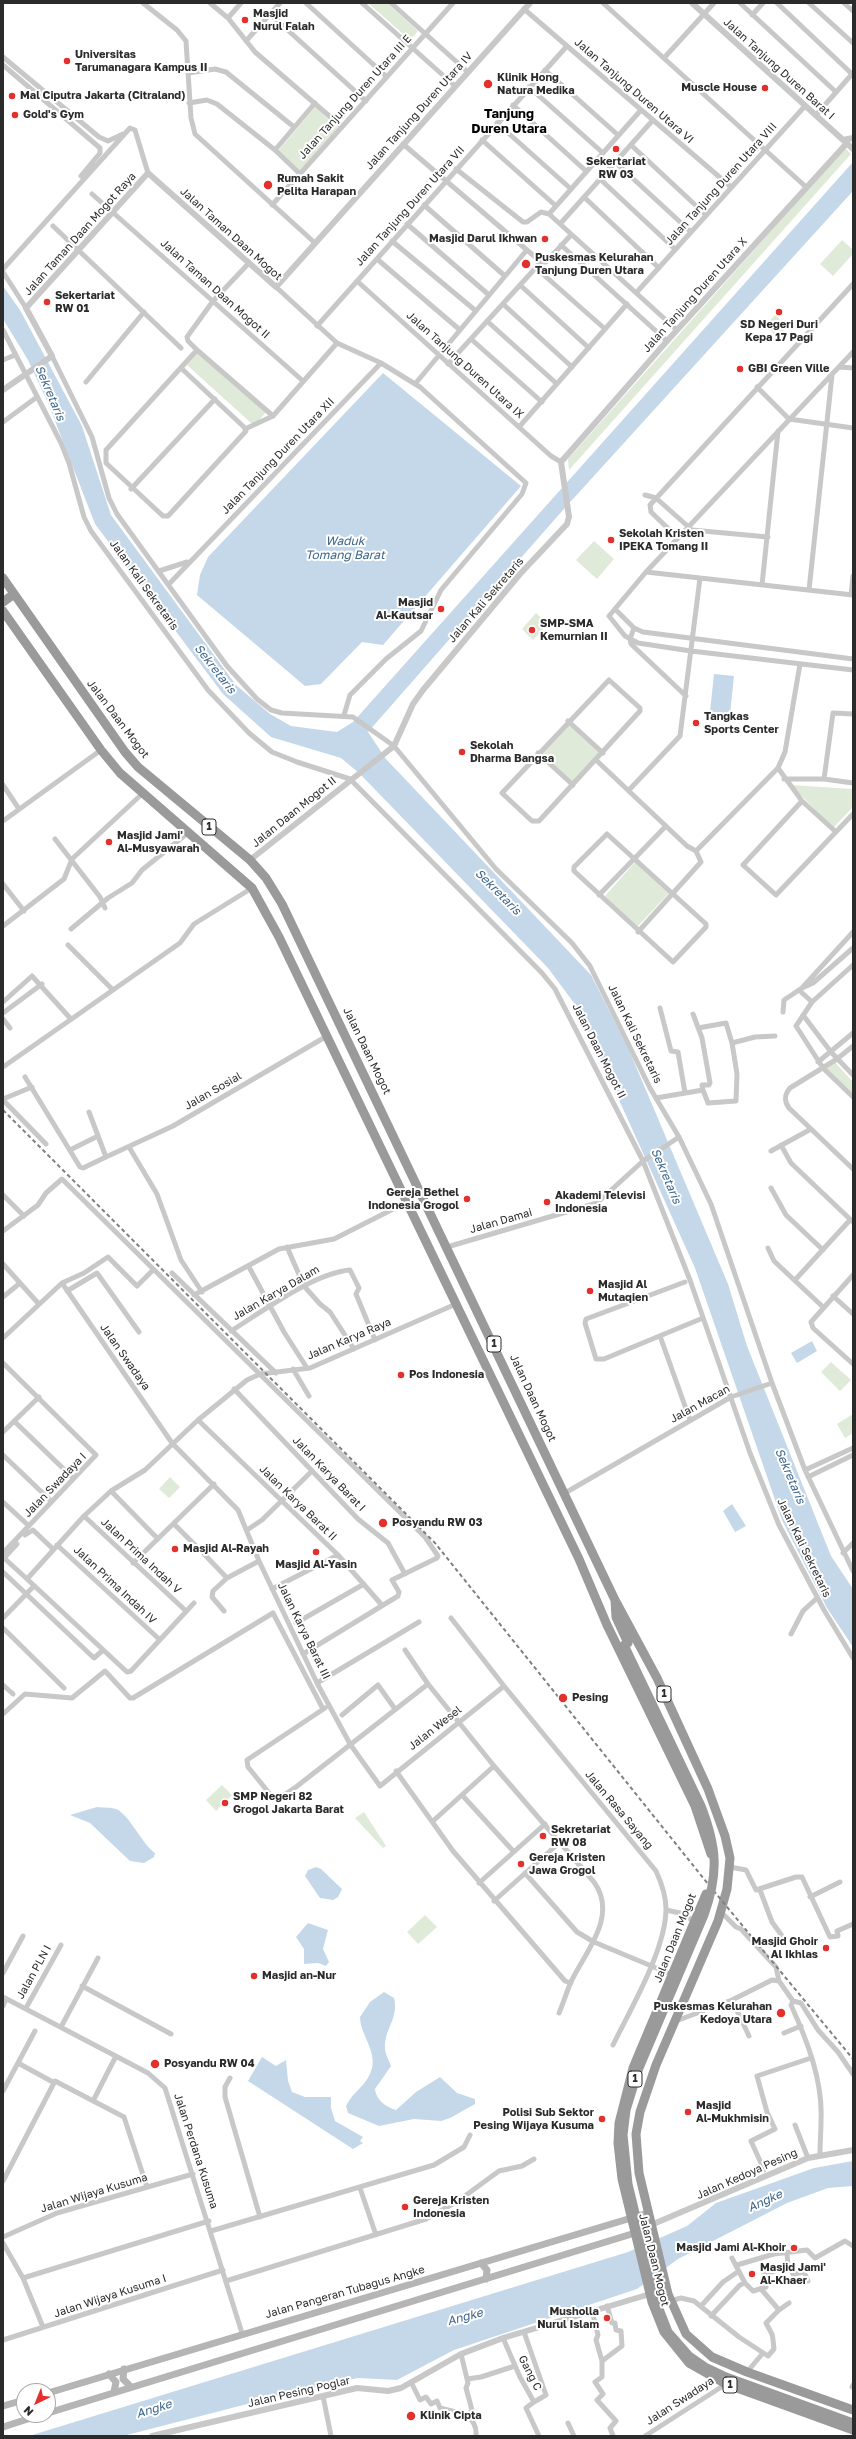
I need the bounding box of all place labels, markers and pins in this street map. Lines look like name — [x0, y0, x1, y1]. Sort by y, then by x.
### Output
place label: Masjid Nurul Falah — [253, 7, 315, 33]
marker: Masjid Nurul Falah — [240, 15, 250, 25]
place label: Universitas Tarumanagara Kampus II — [75, 48, 207, 74]
marker: Universitas Tarumanagara Kampus II — [62, 56, 72, 66]
place label: Klinik Hong Natura Medika — [497, 71, 575, 97]
marker: Klinik Hong Natura Medika — [482, 78, 494, 90]
place label: Muscle House — [681, 81, 757, 95]
marker: Muscle House — [760, 83, 770, 93]
place label: Mal Ciputra Jakarta (Citraland) — [20, 89, 185, 103]
marker: Mal Ciputra Jakarta (Citraland) — [7, 91, 17, 101]
place label: Gold's Gym — [23, 108, 84, 122]
marker: Gold's Gym — [10, 110, 20, 120]
marker: Sekertariat RW 03 — [611, 144, 621, 154]
place label: Sekertariat RW 03 — [586, 155, 646, 181]
place label: Rumah Sakit Pelita Harapan — [277, 172, 356, 198]
marker: Rumah Sakit Pelita Harapan — [262, 179, 274, 191]
place label: Masjid Darul Ikhwan — [429, 232, 537, 246]
marker: Masjid Darul Ikhwan — [540, 234, 550, 244]
place label: Puskesmas Kelurahan Tanjung Duren Utara — [535, 251, 653, 277]
marker: Puskesmas Kelurahan Tanjung Duren Utara — [520, 258, 532, 270]
place label: Sekertariat RW 01 — [55, 289, 115, 315]
marker: Sekertariat RW 01 — [42, 297, 52, 307]
marker: SD Negeri Duri Kepa 17 Pagi — [774, 307, 784, 317]
place label: SD Negeri Duri Kepa 17 Pagi — [740, 318, 818, 344]
place label: GBI Green Ville — [748, 362, 830, 376]
marker: GBI Green Ville — [735, 364, 745, 374]
place label: Sekolah Kristen IPEKA Tomang II — [619, 527, 708, 553]
marker: Sekolah Kristen IPEKA Tomang II — [606, 535, 616, 545]
place label: Masjid Al-Kautsar — [376, 596, 433, 622]
marker: Masjid Al-Kautsar — [436, 604, 446, 614]
place label: SMP-SMA Kemurnian II — [540, 617, 608, 643]
marker: SMP-SMA Kemurnian II — [527, 625, 537, 635]
place label: Tangkas Sports Center — [704, 710, 779, 736]
marker: Tangkas Sports Center — [691, 718, 701, 728]
place label: Sekolah Dharma Bangsa — [470, 739, 554, 765]
marker: Sekolah Dharma Bangsa — [457, 747, 467, 757]
place label: Masjid Jami' Al-Musyawarah — [117, 829, 199, 855]
marker: Masjid Jami' Al-Musyawarah — [104, 837, 114, 847]
place label: Gereja Bethel Indonesia Grogol — [368, 1186, 459, 1212]
place label: Akademi Televisi Indonesia — [555, 1189, 646, 1215]
marker: Gereja Bethel Indonesia Grogol — [462, 1194, 472, 1204]
marker: Akademi Televisi Indonesia — [542, 1197, 552, 1207]
place label: Masjid Al Mutaqien — [598, 1278, 648, 1304]
marker: Masjid Al Mutaqien — [585, 1286, 595, 1296]
place label: Pos Indonesia — [409, 1368, 484, 1382]
marker: Pos Indonesia — [396, 1370, 406, 1380]
place label: Posyandu RW 03 — [392, 1516, 482, 1530]
marker: Posyandu RW 03 — [377, 1517, 389, 1529]
place label: Masjid Al-Rayah — [183, 1542, 269, 1556]
marker: Masjid Al-Rayah — [170, 1544, 180, 1554]
marker: Masjid Al-Yasin — [311, 1547, 321, 1557]
place label: Masjid Al-Yasin — [275, 1558, 357, 1572]
place label: Pesing — [572, 1691, 608, 1705]
marker: Pesing — [557, 1692, 569, 1704]
place label: SMP Negeri 82 Grogol Jakarta Barat — [233, 1790, 344, 1816]
marker: SMP Negeri 82 Grogol Jakarta Barat — [220, 1798, 230, 1808]
place label: Sekretariat RW 08 — [551, 1823, 611, 1849]
marker: Sekretariat RW 08 — [538, 1831, 548, 1841]
place label: Gereja Kristen Jawa Grogol — [529, 1851, 605, 1877]
marker: Gereja Kristen Jawa Grogol — [516, 1859, 526, 1869]
place label: Masjid Ghoir Al Ikhlas — [751, 1935, 818, 1961]
marker: Masjid Ghoir Al Ikhlas — [821, 1943, 831, 1953]
place label: Masjid an-Nur — [262, 1969, 336, 1983]
marker: Masjid an-Nur — [249, 1971, 259, 1981]
place label: Puskesmas Kelurahan Kedoya Utara — [654, 2000, 772, 2026]
marker: Puskesmas Kelurahan Kedoya Utara — [775, 2007, 787, 2019]
place label: Posyandu RW 04 — [164, 2057, 255, 2071]
marker: Posyandu RW 04 — [149, 2058, 161, 2070]
place label: Masjid Al-Mukhmisin — [696, 2099, 769, 2125]
place label: Polisi Sub Sektor Pesing Wijaya Kusuma — [473, 2106, 594, 2132]
marker: Masjid Al-Mukhmisin — [683, 2107, 693, 2117]
marker: Polisi Sub Sektor Pesing Wijaya Kusuma — [597, 2114, 607, 2124]
place label: Gereja Kristen Indonesia — [413, 2194, 489, 2220]
marker: Gereja Kristen Indonesia — [400, 2202, 410, 2212]
place label: Masjid Jami Al-Khoir — [676, 2241, 786, 2255]
marker: Masjid Jami Al-Khoir — [789, 2243, 799, 2253]
place label: Masjid Jami' Al-Khaer — [760, 2261, 826, 2287]
marker: Masjid Jami' Al-Khaer — [747, 2269, 757, 2279]
place label: Musholla Nurul Islam — [537, 2305, 599, 2331]
marker: Musholla Nurul Islam — [602, 2313, 612, 2323]
place label: Klinik Cipta — [420, 2409, 482, 2423]
marker: Klinik Cipta — [405, 2410, 417, 2422]

